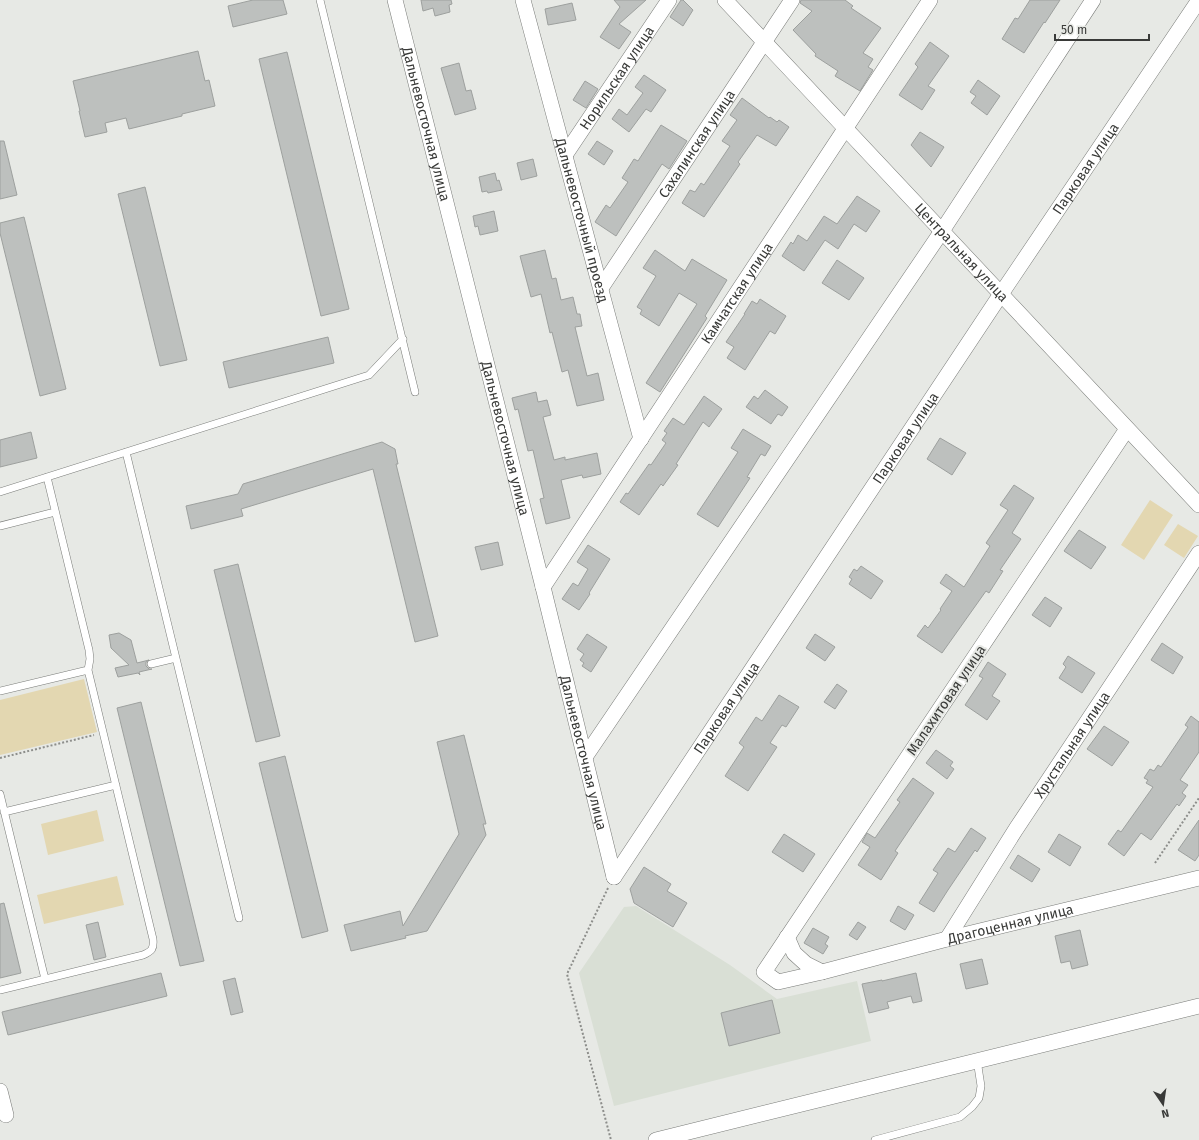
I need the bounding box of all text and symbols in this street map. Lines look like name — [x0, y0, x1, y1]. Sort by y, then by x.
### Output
scale bar — [1055, 16, 1149, 42]
street label: Норильская улица — [576, 23, 658, 133]
text: 50 m — [1061, 23, 1087, 37]
street label: Дальневосточная улица — [398, 44, 453, 203]
street label: Сахалинская улица — [655, 87, 739, 201]
street label: Парковая улица — [1049, 120, 1123, 218]
street label: Дальневосточный проезд — [551, 135, 612, 305]
street label: Центральная улица — [911, 200, 1012, 306]
street label: Камчатская улица — [698, 239, 777, 347]
street label: Дальневосточная улица — [477, 359, 533, 517]
street label: Парковая улица — [869, 389, 942, 487]
street label: Малахитовая улица — [903, 642, 990, 759]
street label: Парковая улица — [690, 659, 763, 757]
street label: Дальневосточная улица — [556, 673, 610, 832]
street label: Хрустальная улица — [1031, 688, 1114, 802]
street label: Драгоценная улица — [945, 901, 1075, 948]
north arrow — [1143, 1084, 1183, 1124]
text: N — [1160, 1106, 1170, 1120]

